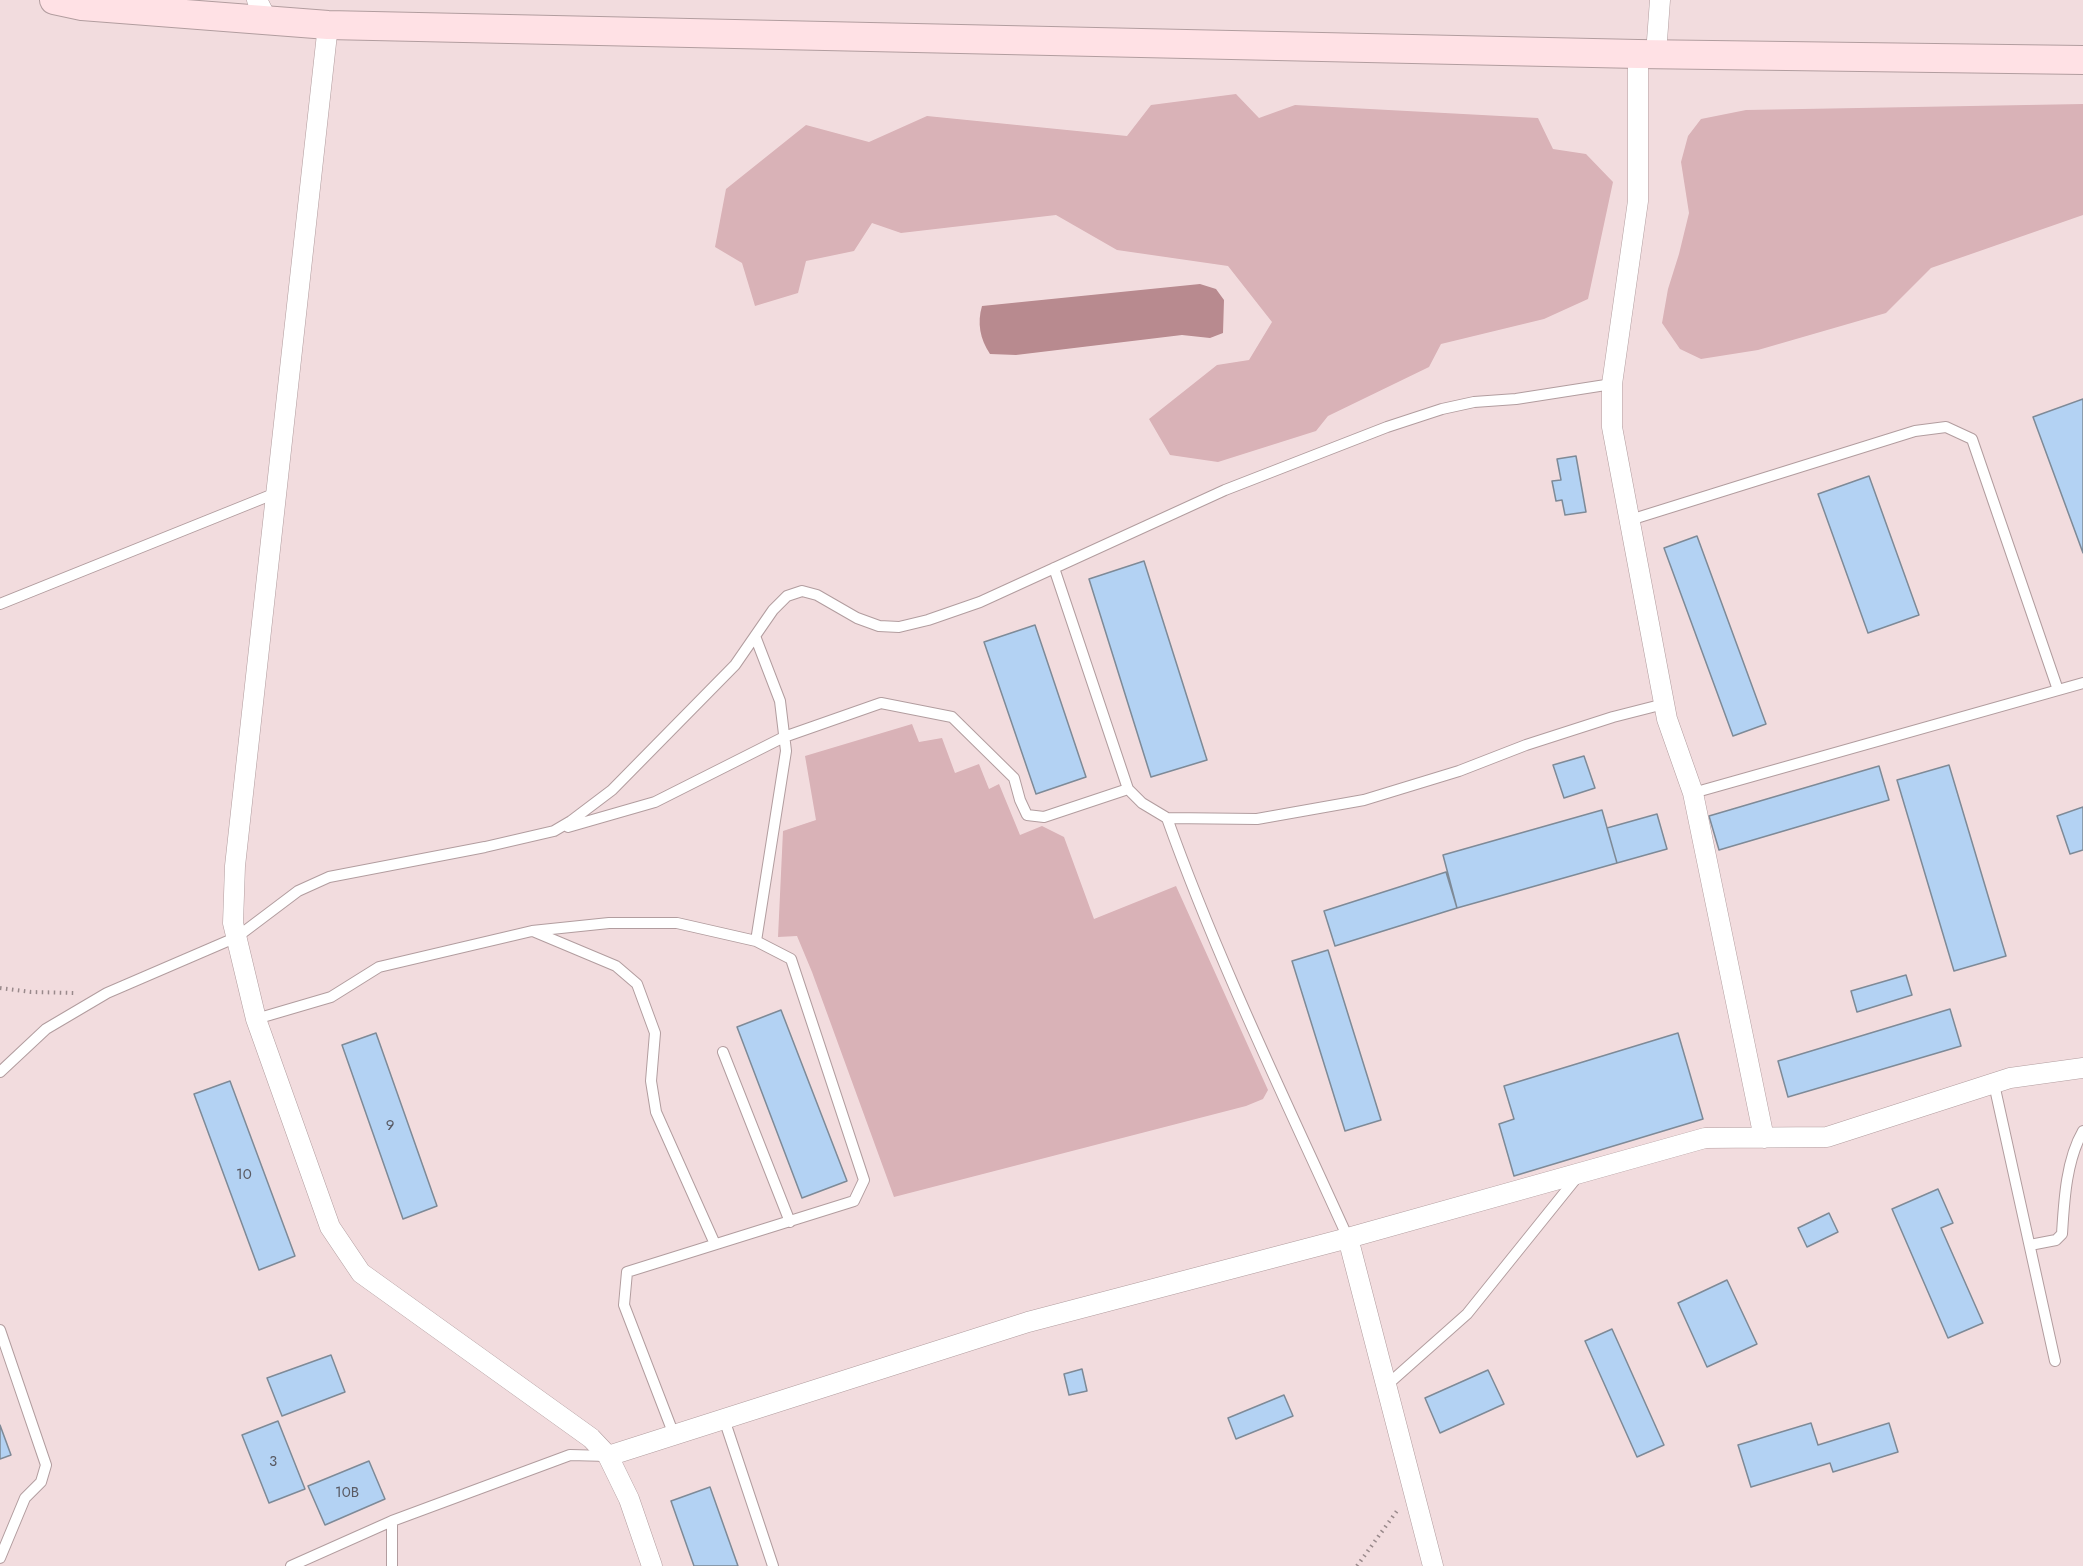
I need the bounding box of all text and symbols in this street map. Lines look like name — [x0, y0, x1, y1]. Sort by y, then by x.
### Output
house number: 9 — [386, 1117, 394, 1135]
house number: 10 — [236, 1166, 252, 1184]
house number: 3 — [269, 1453, 277, 1471]
house number: 10В — [335, 1484, 359, 1502]

